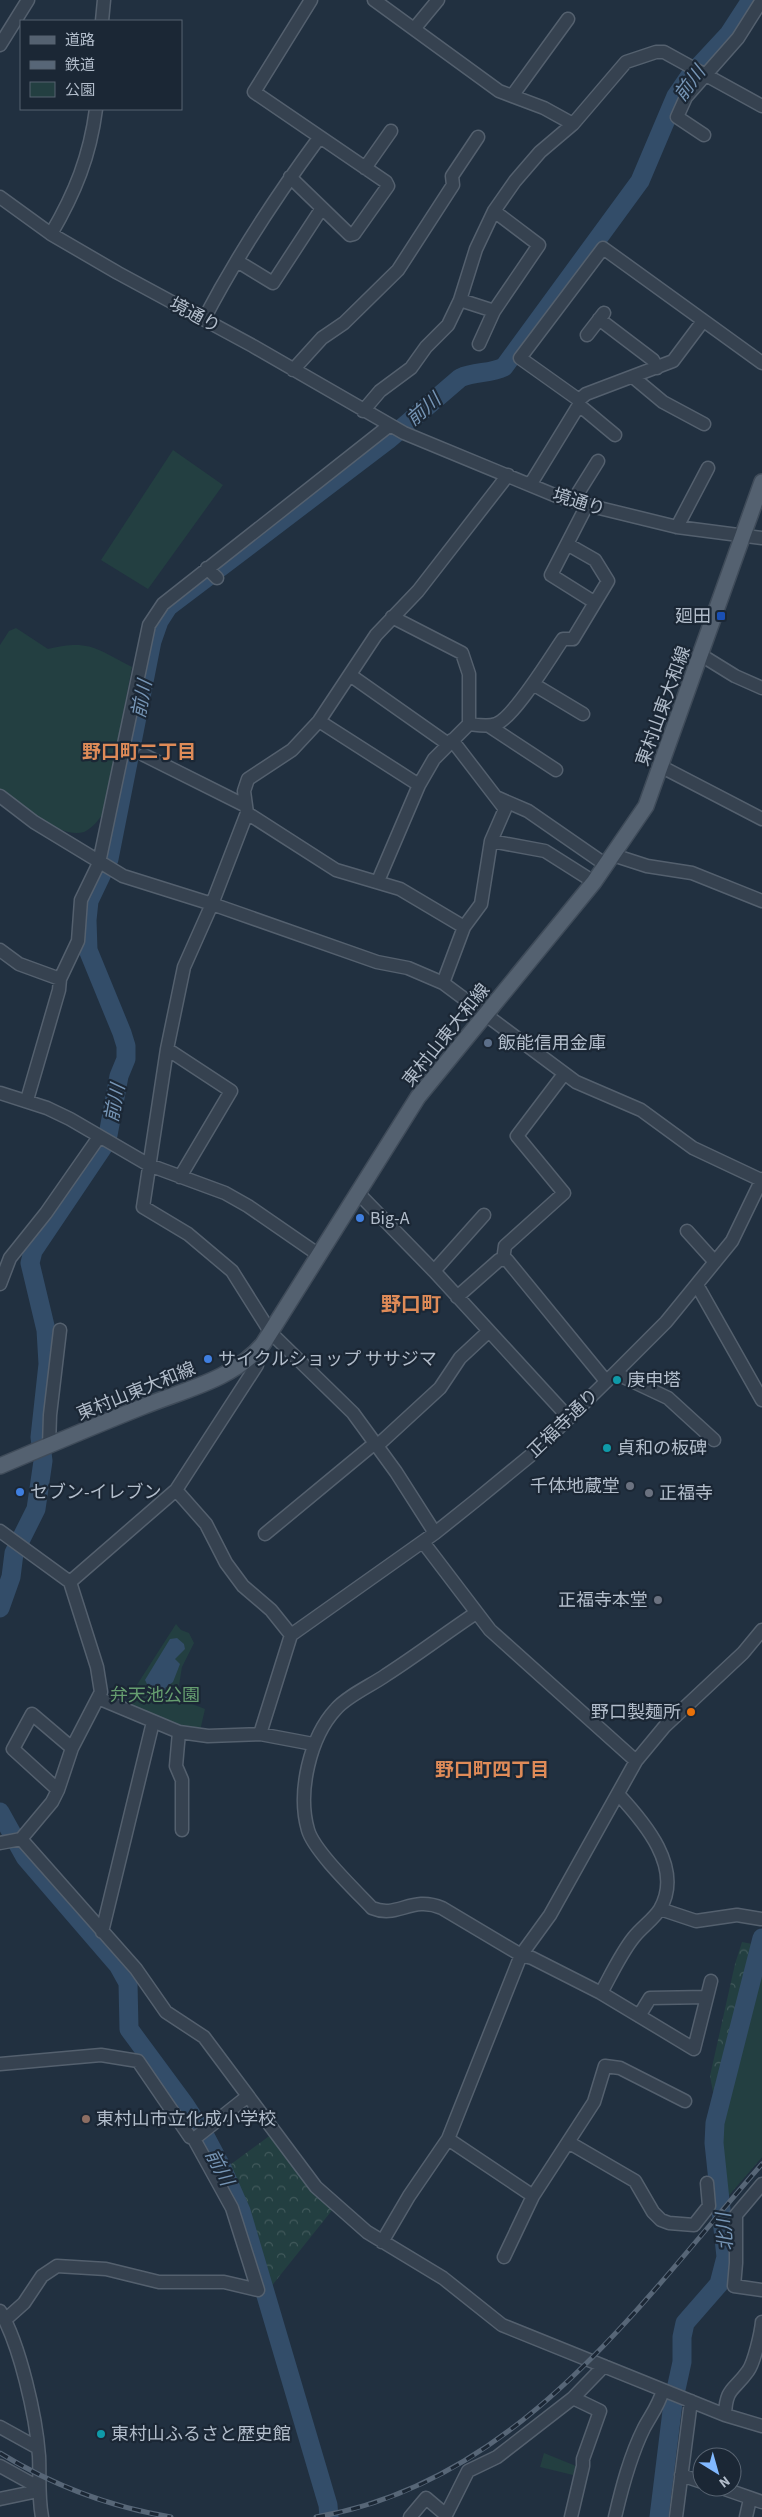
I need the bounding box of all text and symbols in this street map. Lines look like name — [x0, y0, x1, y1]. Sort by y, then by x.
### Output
legend — [20, 20, 182, 110]
text: 道路 — [65, 30, 95, 51]
text: 鉄道 — [65, 55, 95, 76]
water label: 前川 — [668, 59, 714, 107]
text: 公園 — [65, 80, 95, 101]
street label: 境通り — [165, 292, 224, 339]
water label: 前川 — [401, 386, 449, 433]
street label: 境通り — [549, 483, 608, 522]
place label: 廻田 — [675, 604, 711, 629]
marker: 廻田 — [715, 610, 727, 622]
street label: 東村山東大和線 — [630, 643, 697, 770]
water label: 前川 — [126, 676, 160, 721]
district label: 野口町二丁目 — [82, 739, 196, 766]
street label: 東村山東大和線 — [397, 978, 496, 1092]
place label: 飯能信用金庫 — [498, 1031, 606, 1056]
marker: 飯能信用金庫 — [482, 1037, 494, 1049]
water label: 前川 — [99, 1080, 133, 1125]
place label: Big-A — [370, 1206, 410, 1231]
marker: Big-A — [354, 1212, 366, 1224]
district label: 野口町 — [381, 1291, 441, 1319]
place label: サイクルショップ ササジマ — [218, 1347, 437, 1372]
marker: サイクルショップ ササジマ — [202, 1353, 214, 1365]
street label: 東村山東大和線 — [73, 1356, 199, 1427]
place label: 庚申塔 — [627, 1368, 681, 1393]
marker: 庚申塔 — [611, 1374, 623, 1386]
street label: 正福寺通り — [522, 1383, 604, 1464]
place label: 貞和の板碑 — [617, 1436, 707, 1461]
marker: 貞和の板碑 — [601, 1442, 613, 1454]
place label: 千体地蔵堂 — [530, 1474, 620, 1499]
place label: セブン-イレブン — [30, 1480, 162, 1505]
marker: 千体地蔵堂 — [624, 1480, 636, 1492]
place label: 正福寺 — [659, 1481, 713, 1506]
marker: セブン-イレブン — [14, 1486, 26, 1498]
marker: 正福寺 — [643, 1487, 655, 1499]
place label: 正福寺本堂 — [558, 1588, 648, 1613]
marker: 正福寺本堂 — [652, 1594, 664, 1606]
park label: 弁天池公園 — [110, 1683, 200, 1708]
place label: 野口製麺所 — [591, 1700, 681, 1725]
marker: 野口製麺所 — [685, 1706, 697, 1718]
district label: 野口町四丁目 — [435, 1757, 549, 1784]
place label: 東村山市立化成小学校 — [96, 2107, 276, 2132]
marker: 東村山市立化成小学校 — [80, 2113, 92, 2125]
water label: 前川 — [198, 2145, 240, 2193]
water label: 北川 — [711, 2210, 740, 2252]
place label: 東村山ふるさと歴史館 — [111, 2422, 291, 2447]
marker: 東村山ふるさと歴史館 — [95, 2428, 107, 2440]
north arrow — [692, 2447, 742, 2497]
text: N — [714, 2471, 734, 2492]

